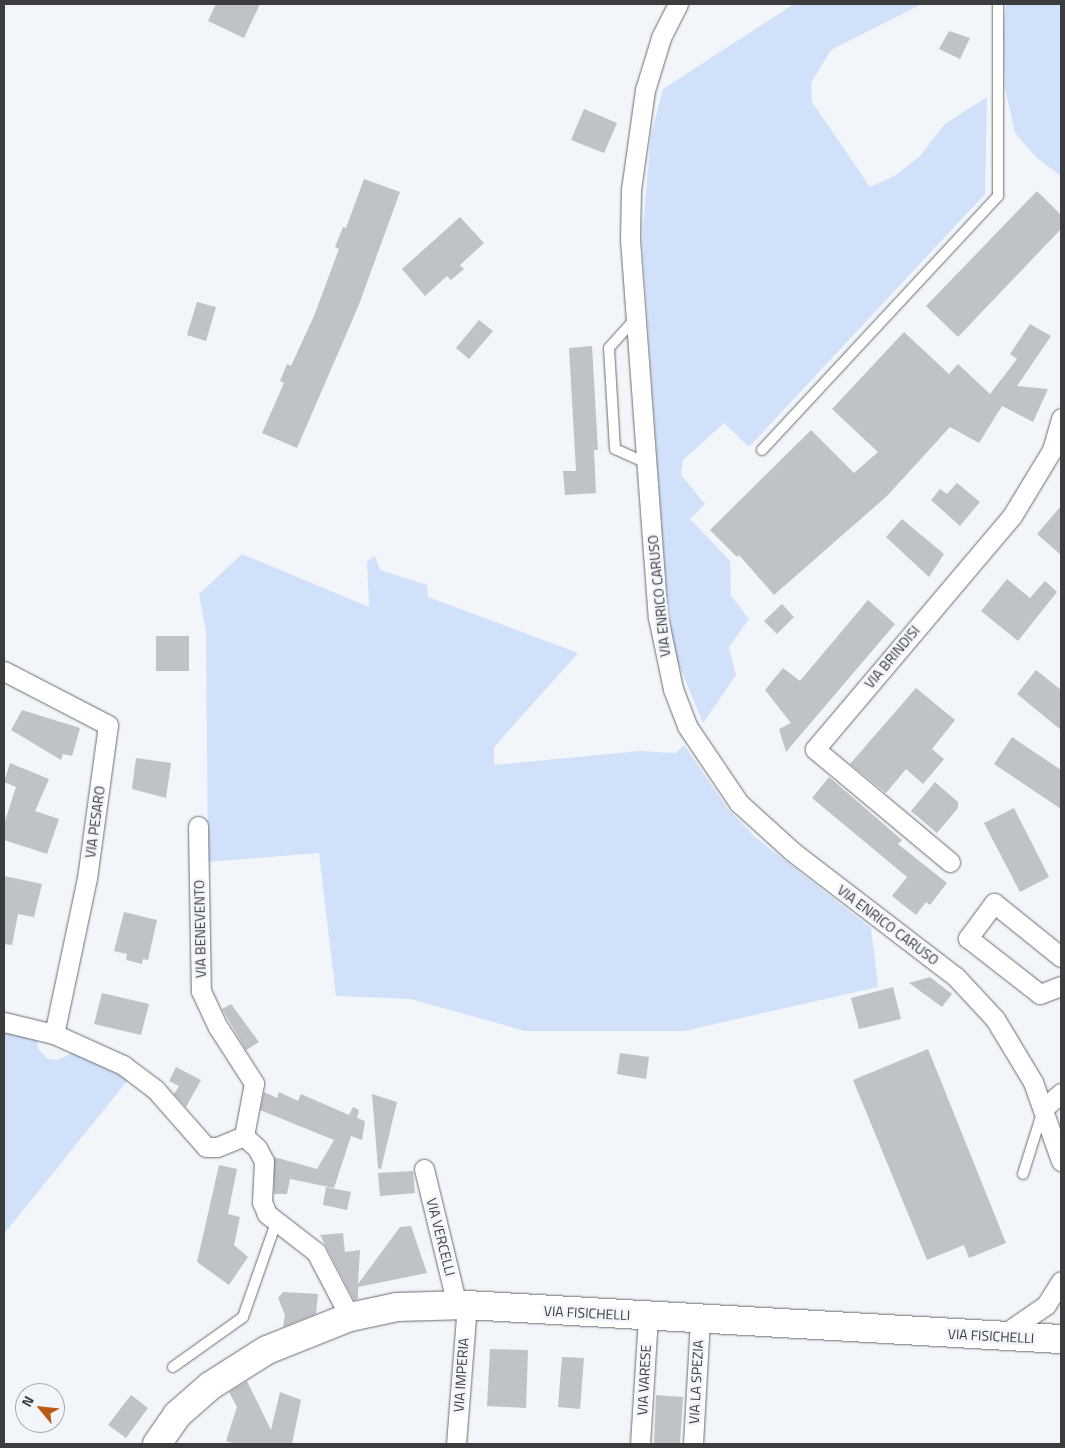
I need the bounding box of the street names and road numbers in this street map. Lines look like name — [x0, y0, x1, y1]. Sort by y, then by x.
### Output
street label: VIA ENRICO CARUSO — [644, 534, 674, 658]
street label: VIA BRINDISI — [861, 622, 923, 692]
street label: VIA PESARO — [82, 785, 108, 859]
street label: VIA BENEVENTO — [191, 880, 209, 978]
street label: VIA ENRICO CARUSO — [834, 881, 942, 969]
street label: VIA VERCELLI — [423, 1196, 459, 1278]
street label: VIA FISICHELLI — [543, 1302, 631, 1324]
street label: VIA FISICHELLI — [947, 1325, 1035, 1347]
street label: VIA IMPERIA — [450, 1337, 472, 1413]
street label: VIA LA SPEZIA — [685, 1340, 707, 1424]
street label: VIA VARESE — [634, 1344, 654, 1416]

